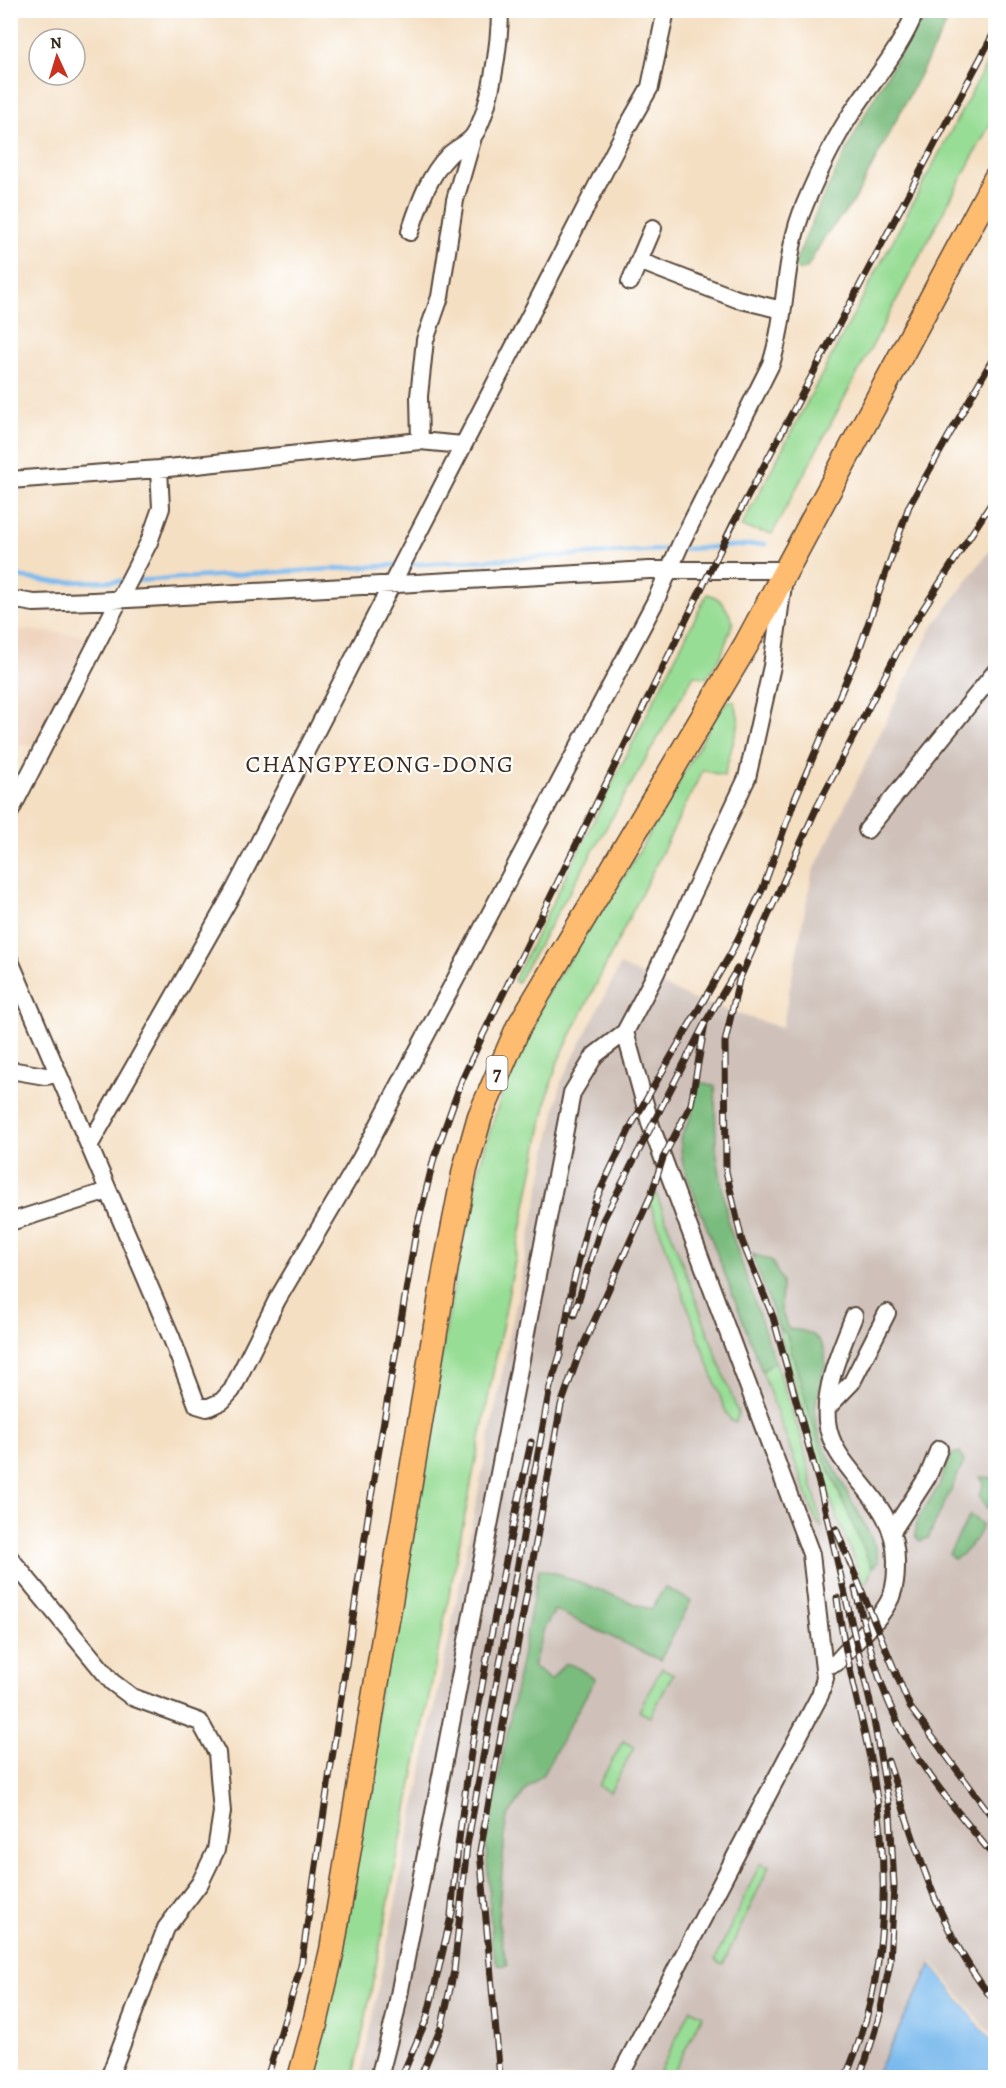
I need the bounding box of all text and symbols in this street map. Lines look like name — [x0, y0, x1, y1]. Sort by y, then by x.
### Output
north arrow — [27, 27, 87, 87]
text: N — [49, 32, 63, 54]
district label: CHANGPYEONG-DONG — [245, 748, 515, 780]
road number: 7 — [486, 1056, 508, 1090]

